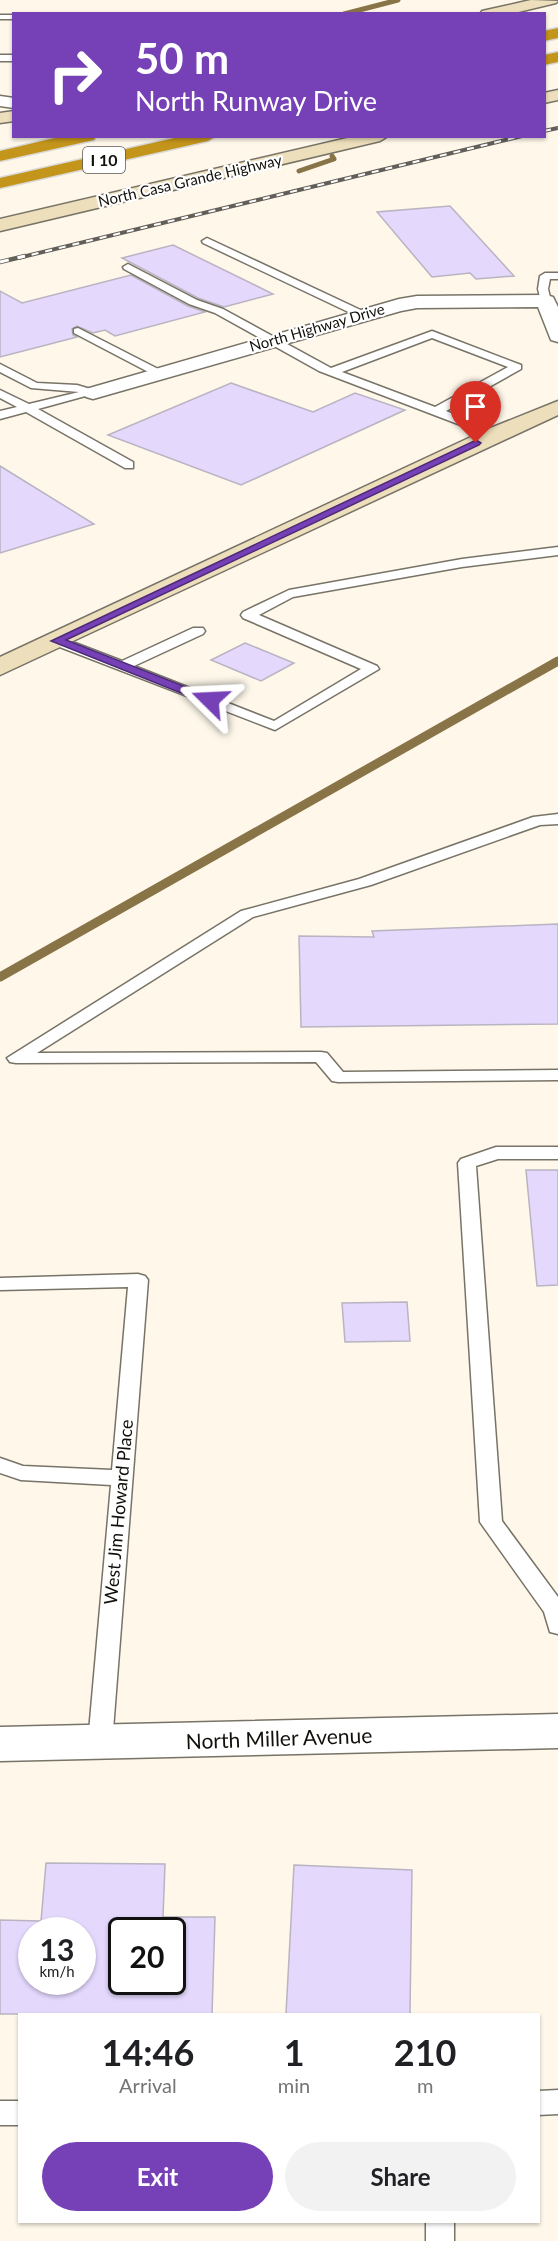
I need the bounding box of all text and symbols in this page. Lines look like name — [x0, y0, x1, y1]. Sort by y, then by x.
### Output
text: 50 m — [135, 33, 229, 83]
icon: right — [36, 36, 114, 114]
text: North Runway Drive — [135, 84, 377, 117]
road number: I 10 — [83, 147, 125, 173]
street label: North Casa Grande Highway — [96, 150, 284, 210]
street label: North Highway Drive — [247, 299, 386, 355]
pin — [450, 381, 501, 443]
icon: arrive — [459, 390, 492, 423]
position arrow — [178, 668, 242, 732]
street label: West Jim Howard Place — [99, 1418, 137, 1605]
street label: North Miller Avenue — [185, 1722, 373, 1753]
speed limit sign: 20 — [108, 1917, 186, 1995]
text: 13 — [40, 1931, 74, 1967]
text: km/h — [39, 1962, 75, 1980]
text: 14:46 — [102, 2030, 194, 2074]
text: 1 — [284, 2030, 305, 2074]
text: 210 — [394, 2030, 456, 2074]
text: Arrival — [119, 2073, 177, 2097]
text: min — [278, 2073, 310, 2097]
text: m — [417, 2073, 433, 2097]
button: Exit — [42, 2142, 273, 2211]
button: Share — [285, 2142, 516, 2211]

